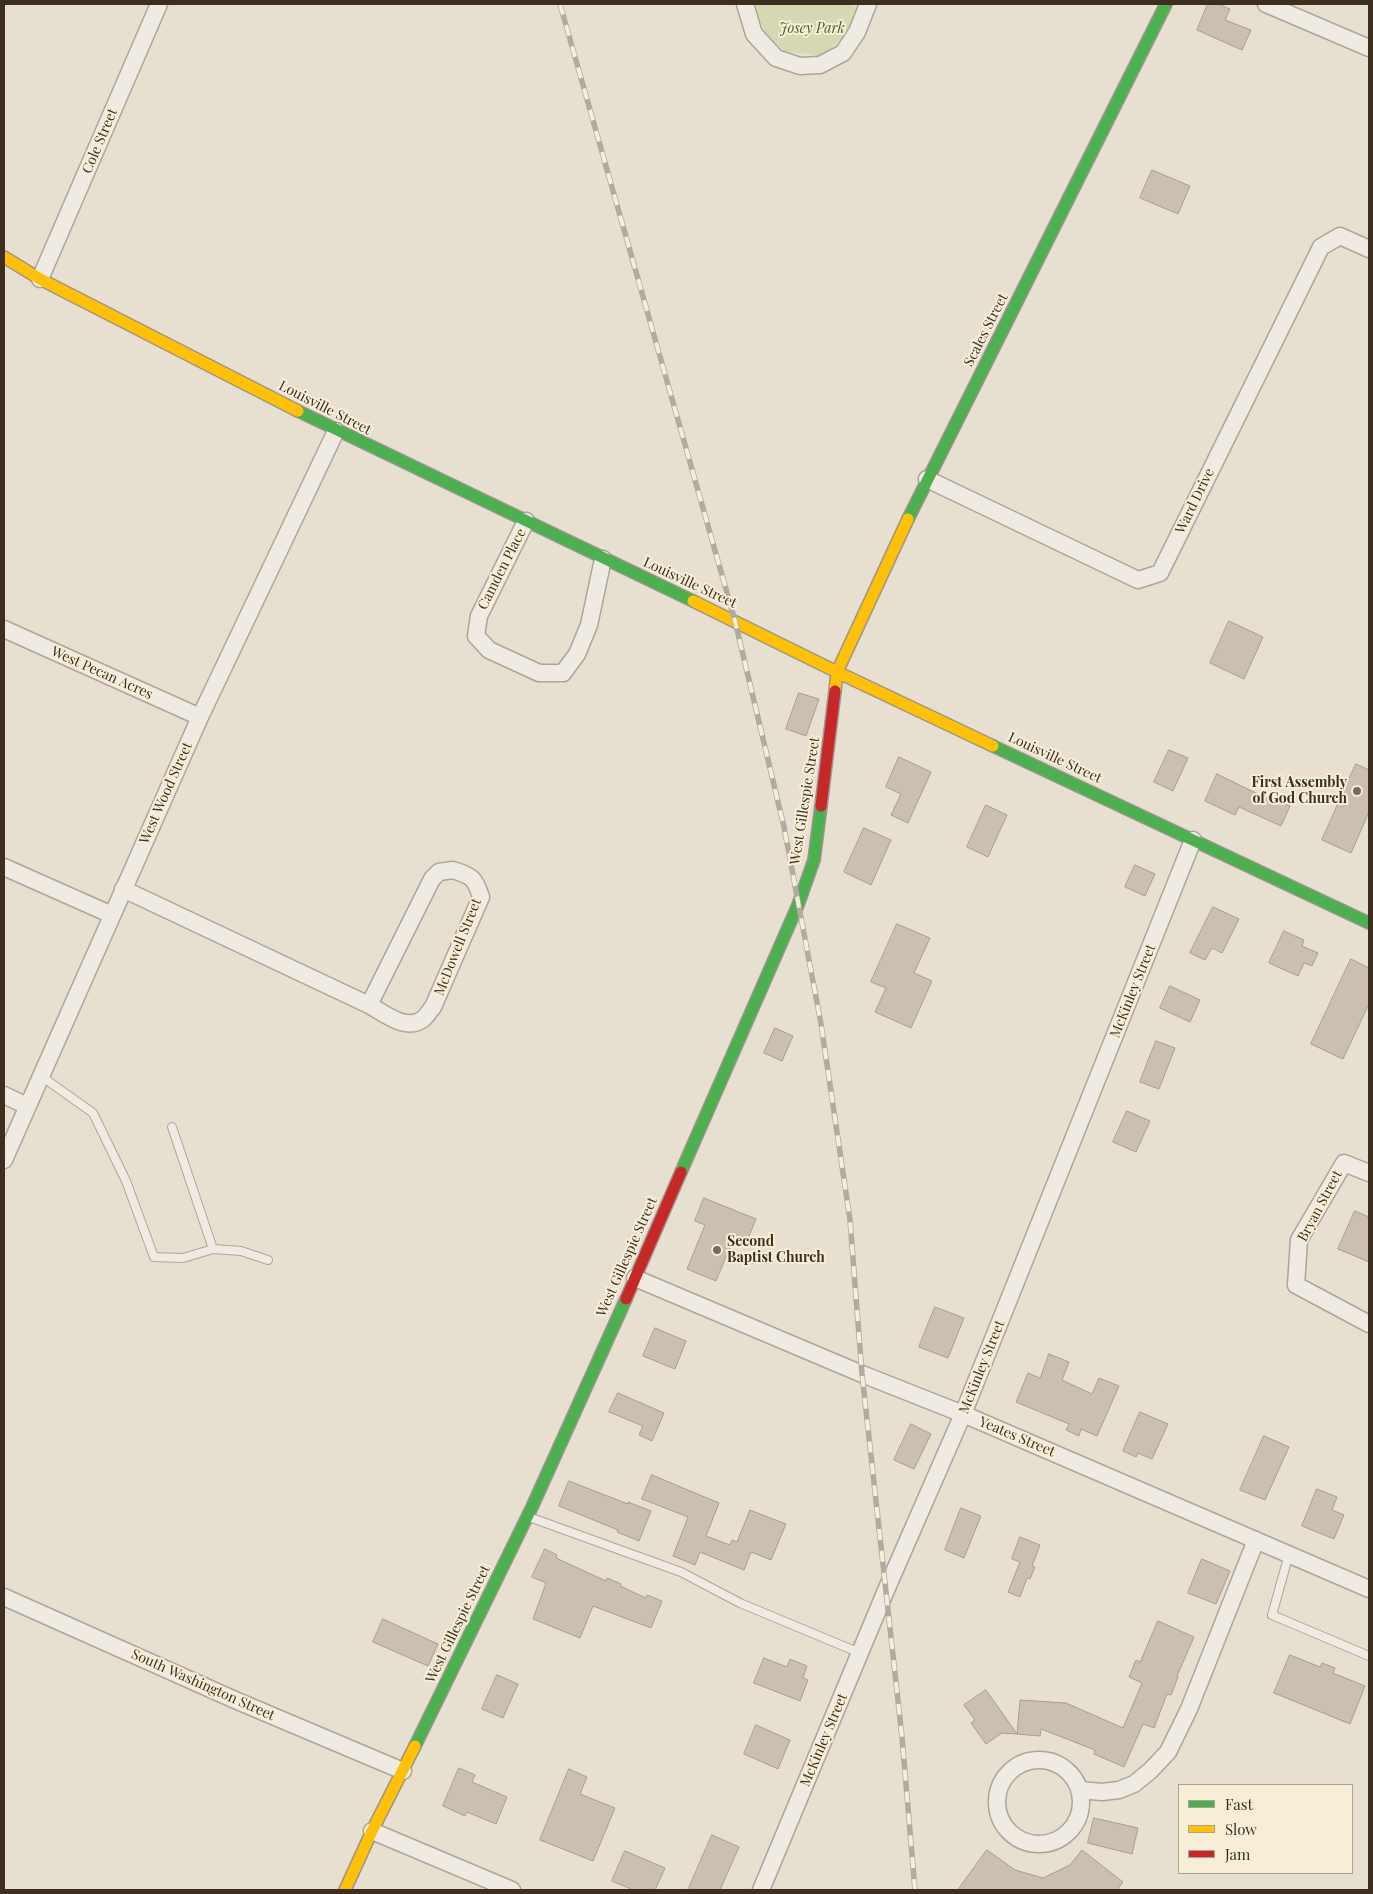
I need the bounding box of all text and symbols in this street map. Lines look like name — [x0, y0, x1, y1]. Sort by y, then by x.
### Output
park label: Josey Park — [779, 21, 845, 37]
street label: Cole Street — [79, 106, 121, 176]
street label: Scales Street — [960, 291, 1012, 369]
street label: Louisville Street — [276, 378, 374, 438]
street label: Ward Drive — [1172, 466, 1218, 536]
street label: Camden Place — [474, 526, 530, 612]
street label: Louisville Street — [641, 554, 739, 612]
street label: West Pecan Acres — [49, 643, 155, 703]
street label: Louisville Street — [1006, 729, 1104, 787]
street label: West Gillespie Street — [787, 736, 823, 866]
street label: West Wood Street — [136, 739, 196, 847]
place label: First Assembly of God Church — [1252, 775, 1347, 808]
marker: First Assembly of God Church — [1351, 785, 1363, 797]
street label: McDowell Street — [431, 896, 485, 998]
street label: McKinley Street — [1107, 942, 1159, 1040]
street label: Bryan Street — [1294, 1168, 1346, 1244]
street label: West Gillespie Street — [593, 1195, 661, 1319]
place label: Second Baptist Church — [727, 1234, 825, 1266]
marker: Second Baptist Church — [711, 1244, 723, 1256]
street label: McKinley Street — [956, 1318, 1008, 1416]
street label: Yeates Street — [977, 1413, 1057, 1461]
street label: West Gillespie Street — [422, 1562, 494, 1686]
street label: South Washington Street — [129, 1646, 277, 1724]
street label: McKinley Street — [797, 1691, 851, 1789]
legend — [1178, 1784, 1353, 1874]
text: Fast — [1225, 1794, 1253, 1814]
text: Slow — [1225, 1819, 1257, 1839]
text: Jam — [1225, 1844, 1250, 1864]

